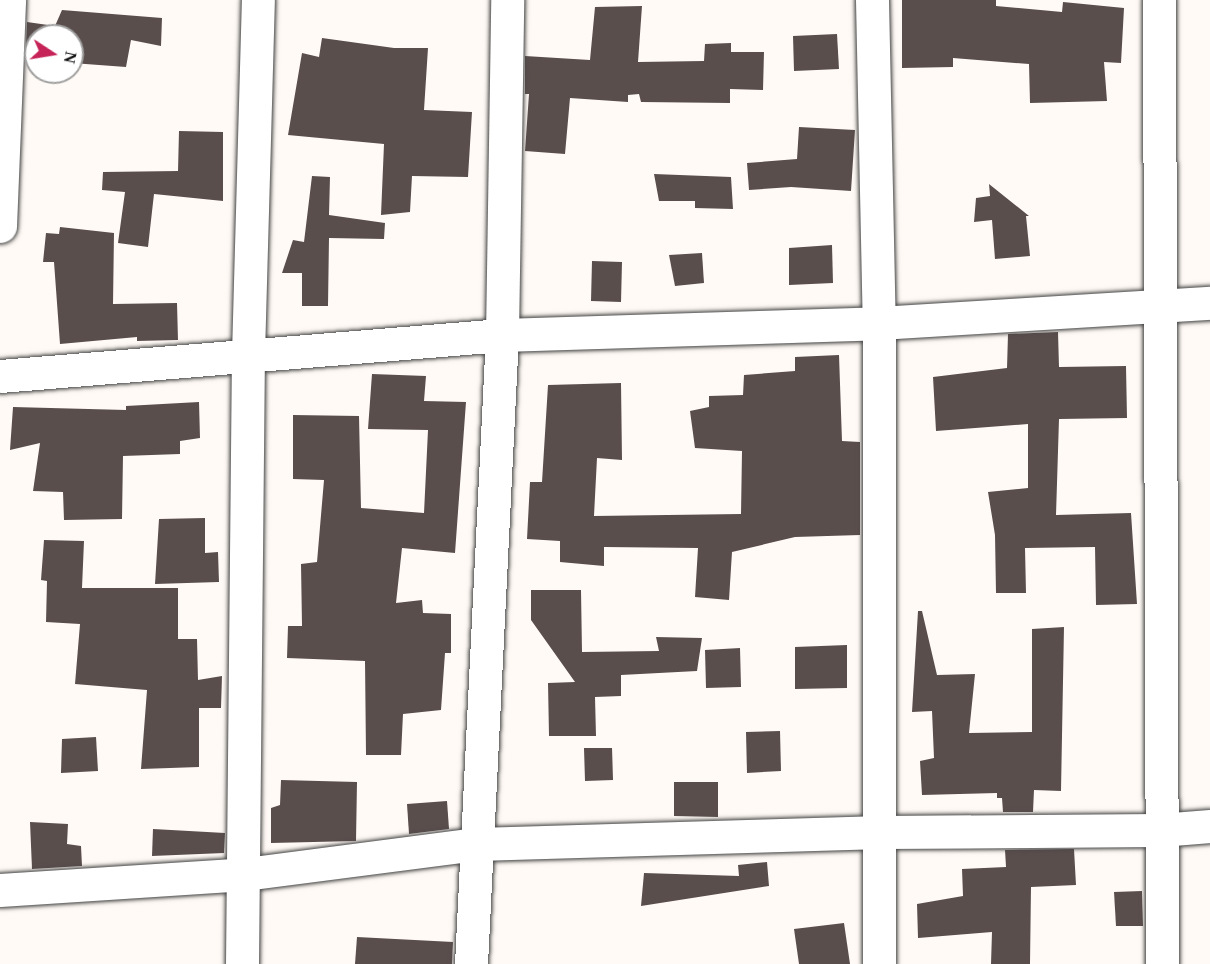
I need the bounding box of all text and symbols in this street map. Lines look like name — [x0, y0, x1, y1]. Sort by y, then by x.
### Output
north arrow — [24, 24, 84, 84]
text: N — [61, 50, 80, 65]

